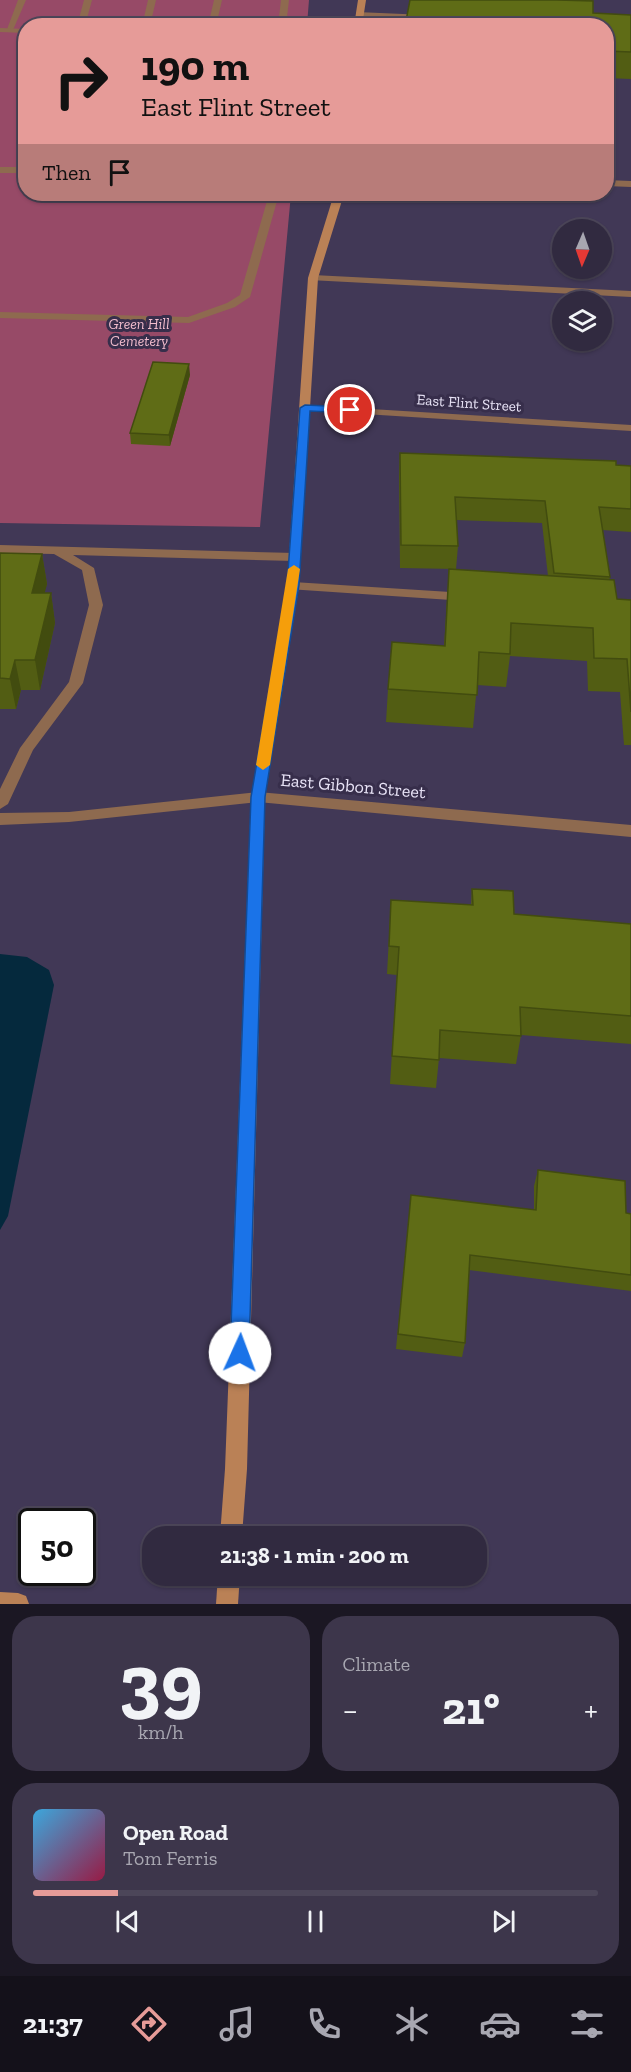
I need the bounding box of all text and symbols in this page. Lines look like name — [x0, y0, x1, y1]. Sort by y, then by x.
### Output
text: 190 m — [141, 40, 249, 91]
icon: right — [42, 42, 120, 120]
text: East Flint Street — [141, 91, 330, 123]
icon: arrive — [103, 156, 136, 189]
text: Then — [42, 159, 91, 186]
north arrow — [552, 219, 612, 279]
map controls — [552, 219, 612, 351]
button: layers — [552, 291, 612, 351]
park label: Green Hill Cemetery — [108, 315, 170, 350]
pin — [324, 384, 375, 435]
street label: East Flint Street — [416, 390, 523, 416]
icon: arrive — [333, 393, 366, 426]
street label: East Gibbon Street — [279, 769, 427, 803]
position arrow — [208, 1321, 272, 1385]
speed limit sign: 50 — [18, 1508, 96, 1586]
text: 21:38 · 1 min · 200 m — [220, 1542, 409, 1569]
text: 39 — [119, 1634, 202, 1728]
text: Climate — [343, 1652, 410, 1676]
text: 21° — [442, 1682, 500, 1736]
text: − — [343, 1690, 358, 1729]
text: + — [584, 1690, 598, 1729]
text: km/h — [138, 1720, 184, 1744]
text: Open Road — [123, 1819, 228, 1846]
text: Tom Ferris — [123, 1846, 218, 1870]
icon: previous — [111, 1905, 144, 1938]
icon: pause — [299, 1905, 332, 1938]
icon: next — [487, 1905, 520, 1938]
icon: directions — [128, 2003, 170, 2045]
icon: music — [216, 2003, 258, 2045]
icon: phone — [303, 2003, 345, 2045]
icon: climate — [391, 2003, 433, 2045]
icon: car — [479, 2003, 521, 2045]
icon: filters — [566, 2003, 608, 2045]
text: 21:37 — [23, 2008, 83, 2040]

